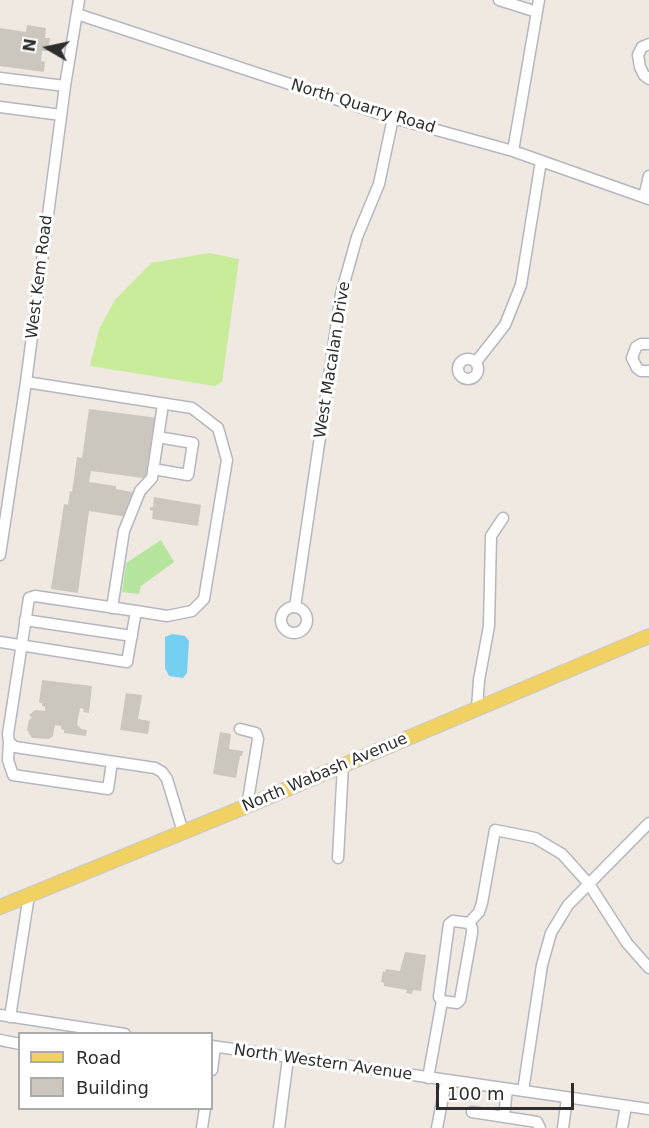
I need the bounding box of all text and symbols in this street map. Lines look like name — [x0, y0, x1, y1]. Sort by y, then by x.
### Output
north arrow — [18, 18, 78, 78]
text: N — [19, 37, 40, 53]
street label: North Quarry Road — [288, 76, 438, 138]
street label: West Kem Road — [23, 214, 57, 340]
street label: West Macalan Drive — [311, 280, 355, 440]
street label: North Wabash Avenue — [240, 730, 410, 816]
legend — [18, 1032, 213, 1110]
street label: North Western Avenue — [233, 1041, 413, 1085]
text: Road — [76, 1047, 121, 1068]
scale bar — [439, 1071, 577, 1109]
text: Building — [76, 1077, 149, 1098]
text: 100 m — [447, 1083, 505, 1104]

